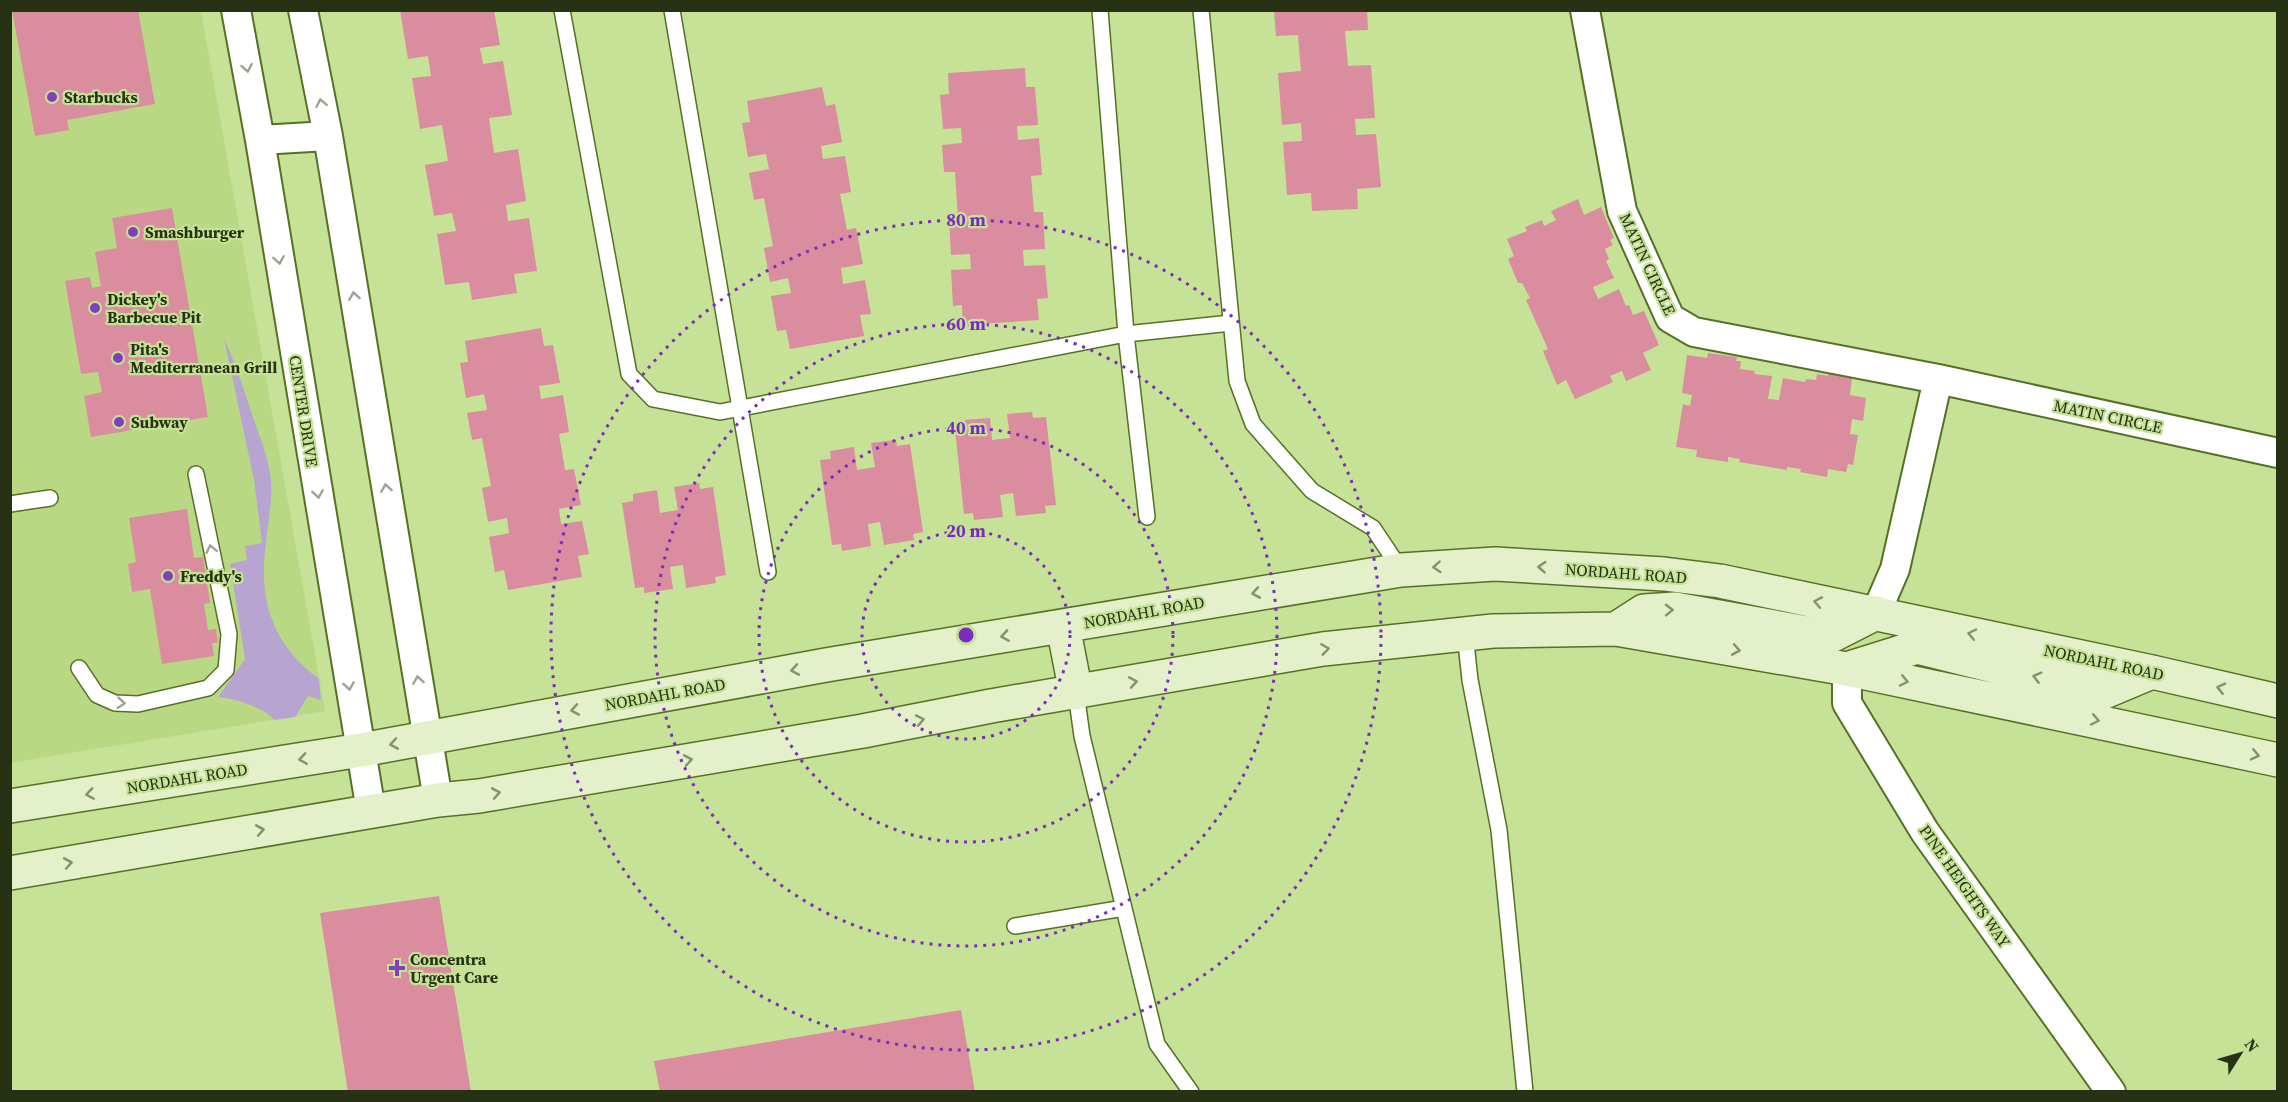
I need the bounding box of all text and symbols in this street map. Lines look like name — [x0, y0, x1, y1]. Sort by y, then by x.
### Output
one-way arrow — [240, 63, 253, 73]
place label: Starbucks — [64, 86, 138, 108]
marker: Starbucks — [45, 90, 59, 104]
one-way arrow — [315, 99, 328, 109]
text: 80 m — [946, 207, 986, 232]
street label: MATIN CIRCLE — [1615, 209, 1681, 319]
place label: Smashburger — [145, 221, 245, 243]
marker: Smashburger — [126, 225, 140, 239]
one-way arrow — [273, 256, 285, 265]
place label: Dickey's Barbecue Pit — [107, 288, 202, 328]
one-way arrow — [348, 291, 361, 301]
marker: Dickey's Barbecue Pit — [88, 301, 102, 315]
text: 60 m — [946, 311, 986, 336]
place label: Pita's Mediterranean Grill — [130, 338, 277, 378]
marker: Pita's Mediterranean Grill — [111, 351, 125, 365]
street label: CENTER DRIVE — [284, 354, 324, 469]
street label: MATIN CIRCLE — [2052, 394, 2165, 438]
place label: Subway — [131, 411, 188, 433]
marker: Subway — [112, 415, 126, 429]
text: 40 m — [946, 415, 986, 440]
one-way arrow — [380, 483, 393, 493]
one-way arrow — [311, 489, 323, 499]
text: 20 m — [946, 518, 986, 543]
one-way arrow — [206, 544, 219, 554]
street label: NORDAHL ROAD — [1564, 558, 1688, 588]
one-way arrow — [1538, 560, 1547, 573]
one-way arrow — [1432, 561, 1441, 574]
place label: Freddy's — [180, 565, 242, 587]
marker: Freddy's — [161, 569, 175, 583]
one-way arrow — [1252, 586, 1262, 599]
street label: NORDAHL ROAD — [1082, 591, 1206, 633]
one-way arrow — [1814, 596, 1824, 609]
one-way arrow — [1665, 603, 1674, 616]
centre of rings — [956, 625, 976, 645]
one-way arrow — [1967, 628, 1977, 641]
one-way arrow — [1001, 629, 1011, 642]
street label: NORDAHL ROAD — [2042, 639, 2166, 685]
one-way arrow — [1321, 643, 1330, 656]
one-way arrow — [1732, 643, 1741, 655]
one-way arrow — [790, 664, 800, 676]
one-way arrow — [2032, 671, 2042, 684]
street label: NORDAHL ROAD — [603, 673, 727, 715]
one-way arrow — [1899, 673, 1909, 686]
one-way arrow — [412, 676, 424, 685]
one-way arrow — [1128, 676, 1138, 689]
one-way arrow — [343, 682, 355, 691]
one-way arrow — [2216, 682, 2226, 695]
one-way arrow — [117, 696, 126, 709]
one-way arrow — [570, 703, 580, 716]
one-way arrow — [2090, 713, 2100, 726]
one-way arrow — [915, 714, 925, 727]
one-way arrow — [390, 737, 400, 750]
one-way arrow — [2250, 748, 2260, 761]
one-way arrow — [298, 753, 308, 765]
one-way arrow — [683, 754, 693, 767]
street label: NORDAHL ROAD — [125, 758, 249, 798]
one-way arrow — [85, 787, 94, 799]
one-way arrow — [491, 787, 501, 800]
street label: PINE HEIGHTS WAY — [1914, 820, 2016, 952]
one-way arrow — [256, 825, 265, 837]
one-way arrow — [63, 857, 73, 870]
place label: Concentra Urgent Care — [410, 948, 498, 988]
marker: Concentra Urgent Care — [388, 959, 406, 977]
north arrow — [2210, 1024, 2270, 1084]
text: N — [2240, 1034, 2264, 1057]

